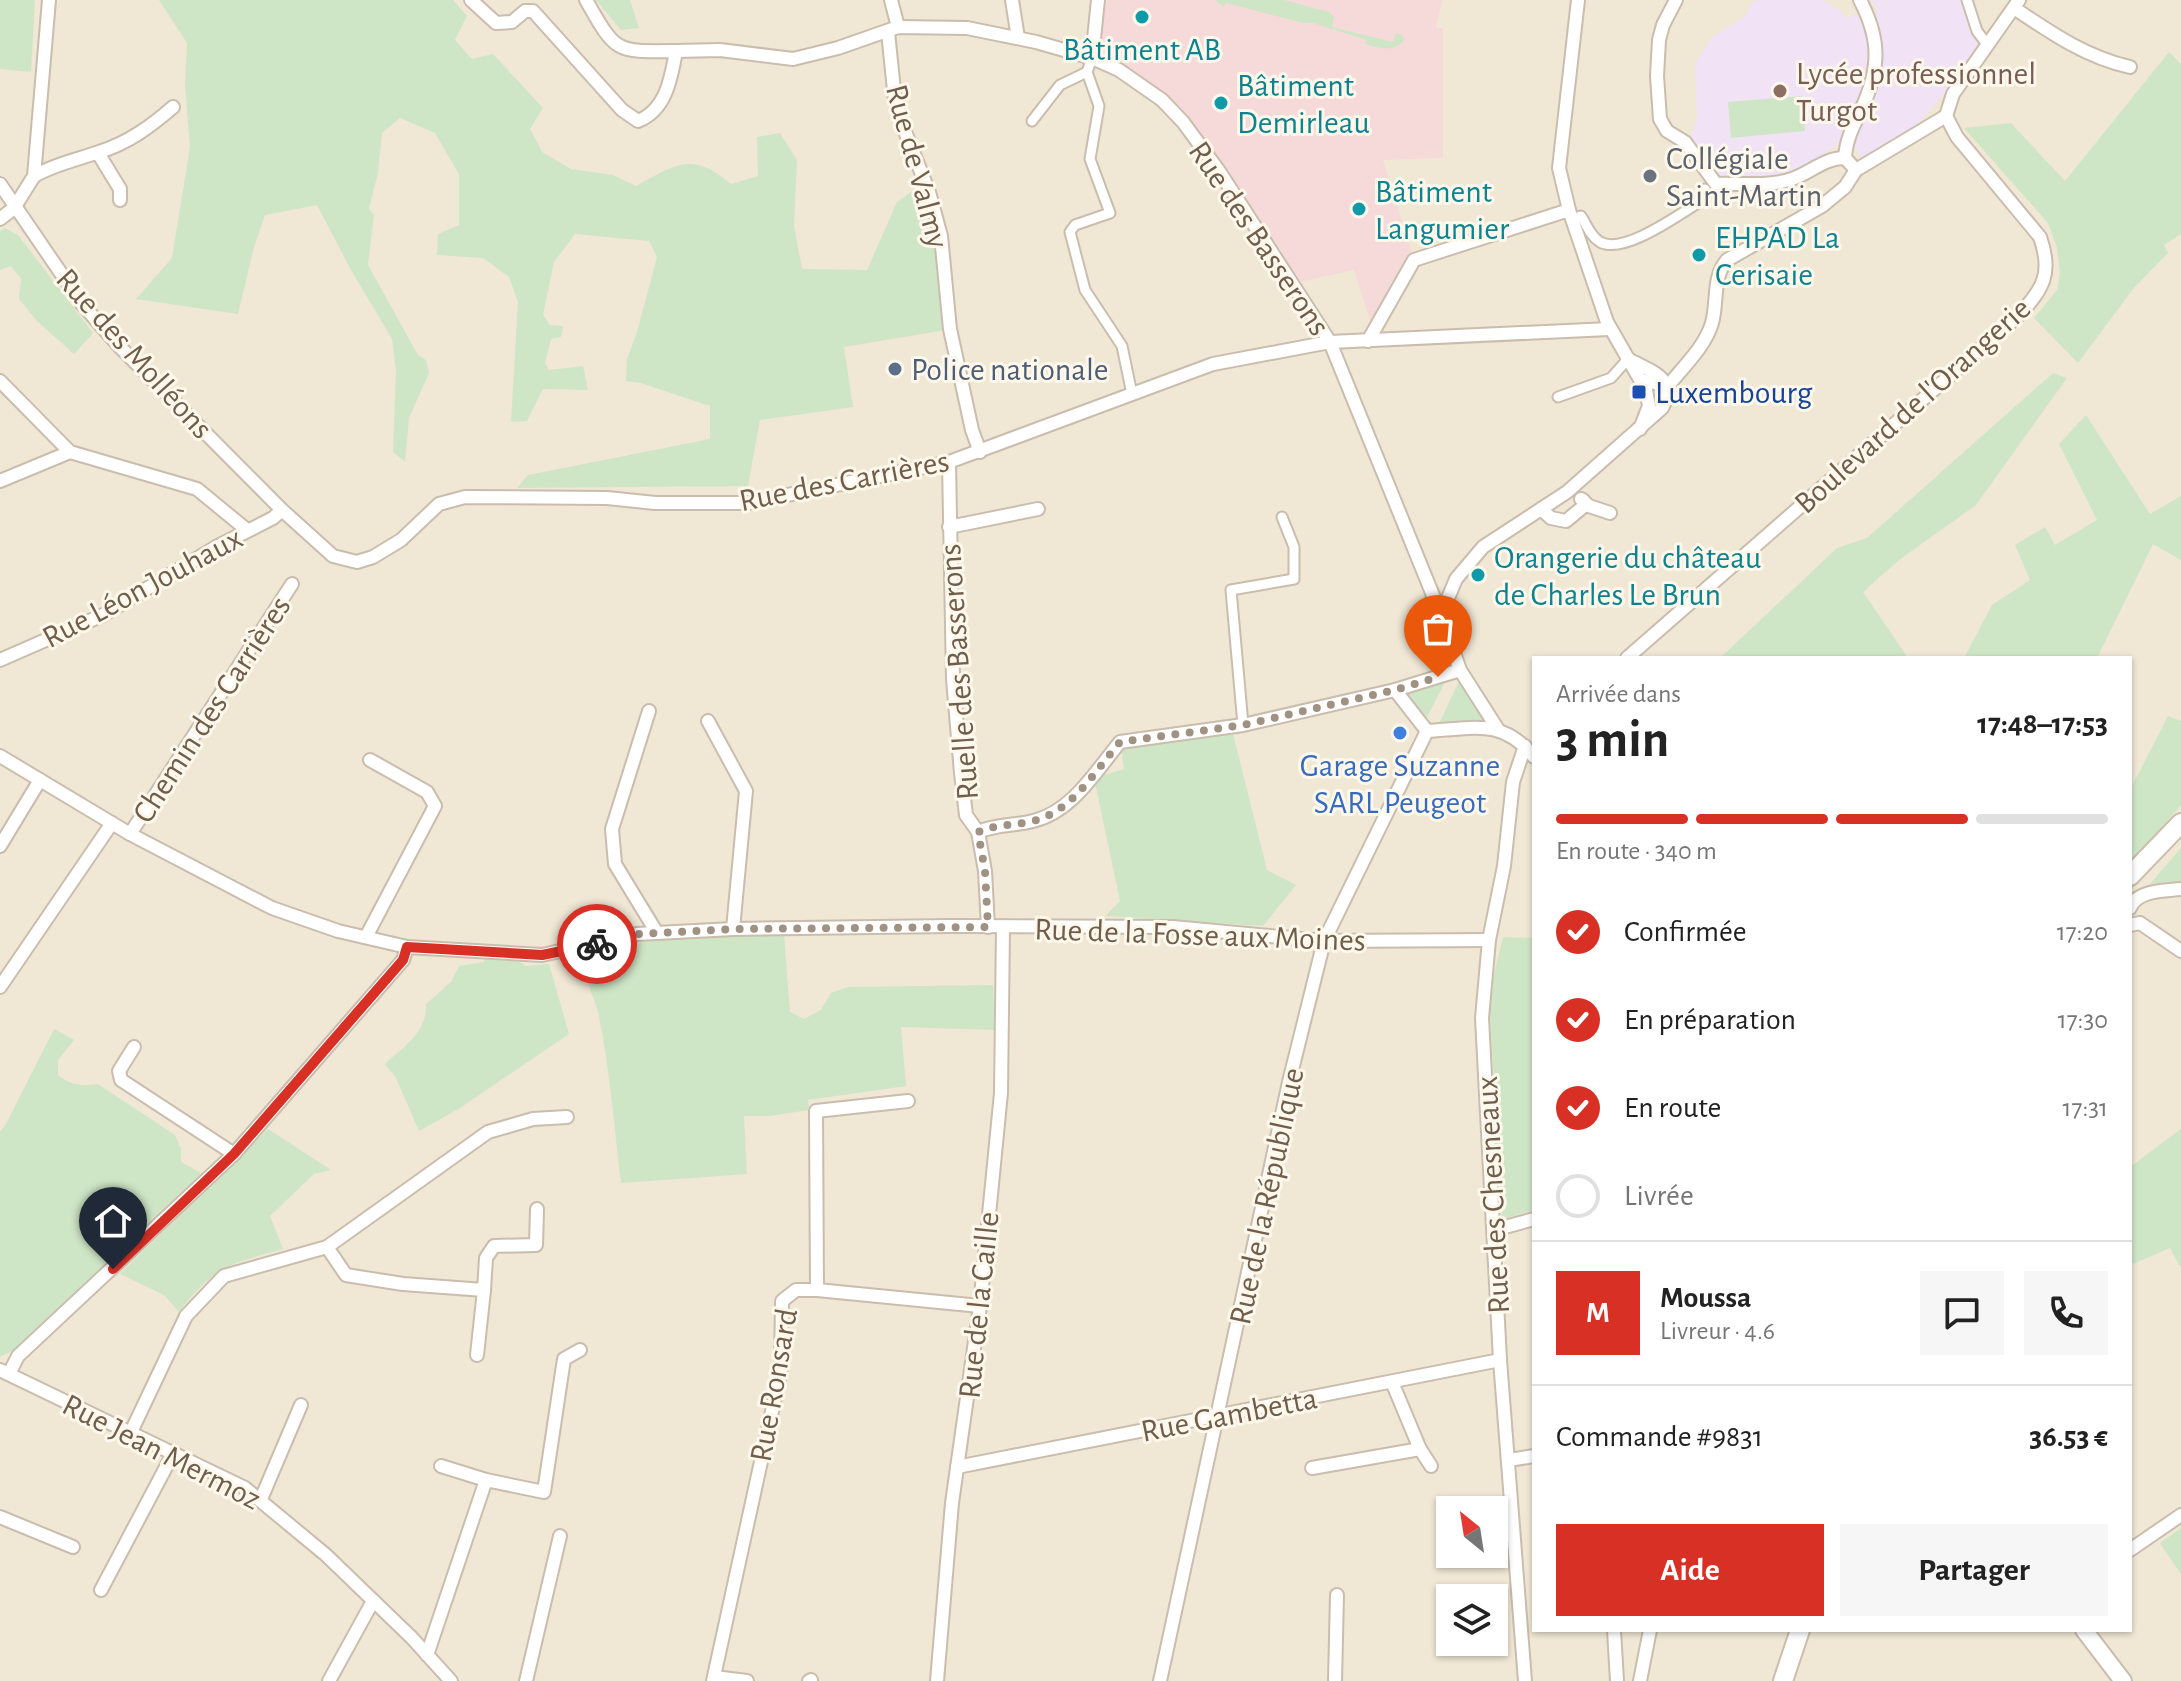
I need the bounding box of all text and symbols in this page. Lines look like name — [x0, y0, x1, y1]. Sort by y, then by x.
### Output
marker: Bâtiment AB — [1133, 8, 1151, 26]
place label: Bâtiment AB — [1063, 34, 1221, 66]
place label: Lycée professionnel Turgot — [1796, 58, 2036, 127]
place label: Bâtiment Demirleau — [1237, 70, 1370, 139]
street label: Rue de Valmy — [880, 81, 954, 252]
marker: Lycée professionnel Turgot — [1771, 82, 1789, 100]
marker: Bâtiment Demirleau — [1212, 94, 1230, 112]
street label: Rue des Basserons — [1183, 136, 1336, 341]
place label: Collégiale Saint-Martin — [1666, 143, 1822, 212]
marker: Collégiale Saint-Martin — [1641, 167, 1659, 185]
place label: Bâtiment Langumier — [1375, 176, 1510, 245]
marker: Bâtiment Langumier — [1350, 200, 1368, 218]
place label: EHPAD La Cerisaie — [1715, 222, 1840, 291]
marker: EHPAD La Cerisaie — [1690, 246, 1708, 264]
street label: Rue des Molléons — [50, 263, 219, 445]
street label: Boulevard de l'Orangerie — [1789, 292, 2037, 520]
place label: Police nationale — [911, 354, 1109, 386]
marker: Police nationale — [886, 360, 904, 378]
place label: Luxembourg — [1655, 377, 1813, 409]
marker: Luxembourg — [1630, 383, 1648, 401]
street label: Rue des Carrières — [737, 445, 952, 517]
street label: Rue Léon Jouhaux — [37, 522, 248, 654]
place label: Orangerie du château de Charles Le Brun — [1494, 542, 1761, 611]
street label: Ruelle des Basserons — [934, 543, 984, 801]
marker: Orangerie du château de Charles Le Brun — [1469, 566, 1487, 584]
street label: Chemin des Carrières — [127, 591, 297, 828]
pin — [1404, 595, 1472, 677]
icon: bag — [1416, 607, 1460, 651]
text: Arrivée dans — [1556, 681, 1681, 707]
text: 17:48–17:53 — [1977, 709, 2108, 739]
text: 3 min — [1556, 714, 1669, 766]
marker: Garage Suzanne SARL Peugeot — [1391, 724, 1409, 742]
place label: Garage Suzanne SARL Peugeot — [1300, 750, 1500, 819]
text: En route · 340 m — [1556, 838, 1717, 864]
courier — [557, 904, 637, 984]
icon: check — [1556, 910, 1600, 954]
street label: Rue de la Fosse aux Moines — [1034, 913, 1366, 957]
text: Confirmée — [1624, 917, 1747, 947]
text: 17:20 — [2057, 919, 2108, 945]
icon: bike — [575, 922, 619, 966]
icon: check — [1556, 998, 1600, 1042]
text: En préparation — [1624, 1005, 1796, 1035]
text: 17:30 — [2058, 1007, 2108, 1033]
street label: Rue de la République — [1224, 1065, 1310, 1327]
street label: Rue des Chesneaux — [1471, 1075, 1515, 1315]
icon: check — [1556, 1086, 1600, 1130]
text: En route — [1624, 1093, 1721, 1123]
text: 17:31 — [2063, 1095, 2108, 1121]
text: Livrée — [1624, 1181, 1694, 1211]
pin — [79, 1187, 147, 1269]
icon: home — [91, 1199, 135, 1243]
street label: Rue de la Caille — [953, 1210, 1005, 1400]
button: chat — [1920, 1271, 2004, 1355]
button: phone — [2024, 1271, 2108, 1355]
text: Moussa — [1660, 1283, 1751, 1313]
text: M — [1586, 1298, 1610, 1328]
street label: Rue Ronsard — [745, 1306, 803, 1464]
text: Livreur · 4.6 — [1660, 1318, 1775, 1344]
street label: Rue Gambetta — [1138, 1382, 1320, 1448]
street label: Rue Jean Mermoz — [57, 1388, 266, 1516]
text: Commande #9831 — [1556, 1422, 1763, 1452]
text: 36.53 € — [2029, 1422, 2108, 1452]
north arrow — [1436, 1496, 1508, 1568]
map controls — [1436, 1496, 1508, 1656]
button: Aide — [1556, 1524, 1824, 1616]
button: Partager — [1840, 1524, 2108, 1616]
button: layers — [1436, 1584, 1508, 1656]

